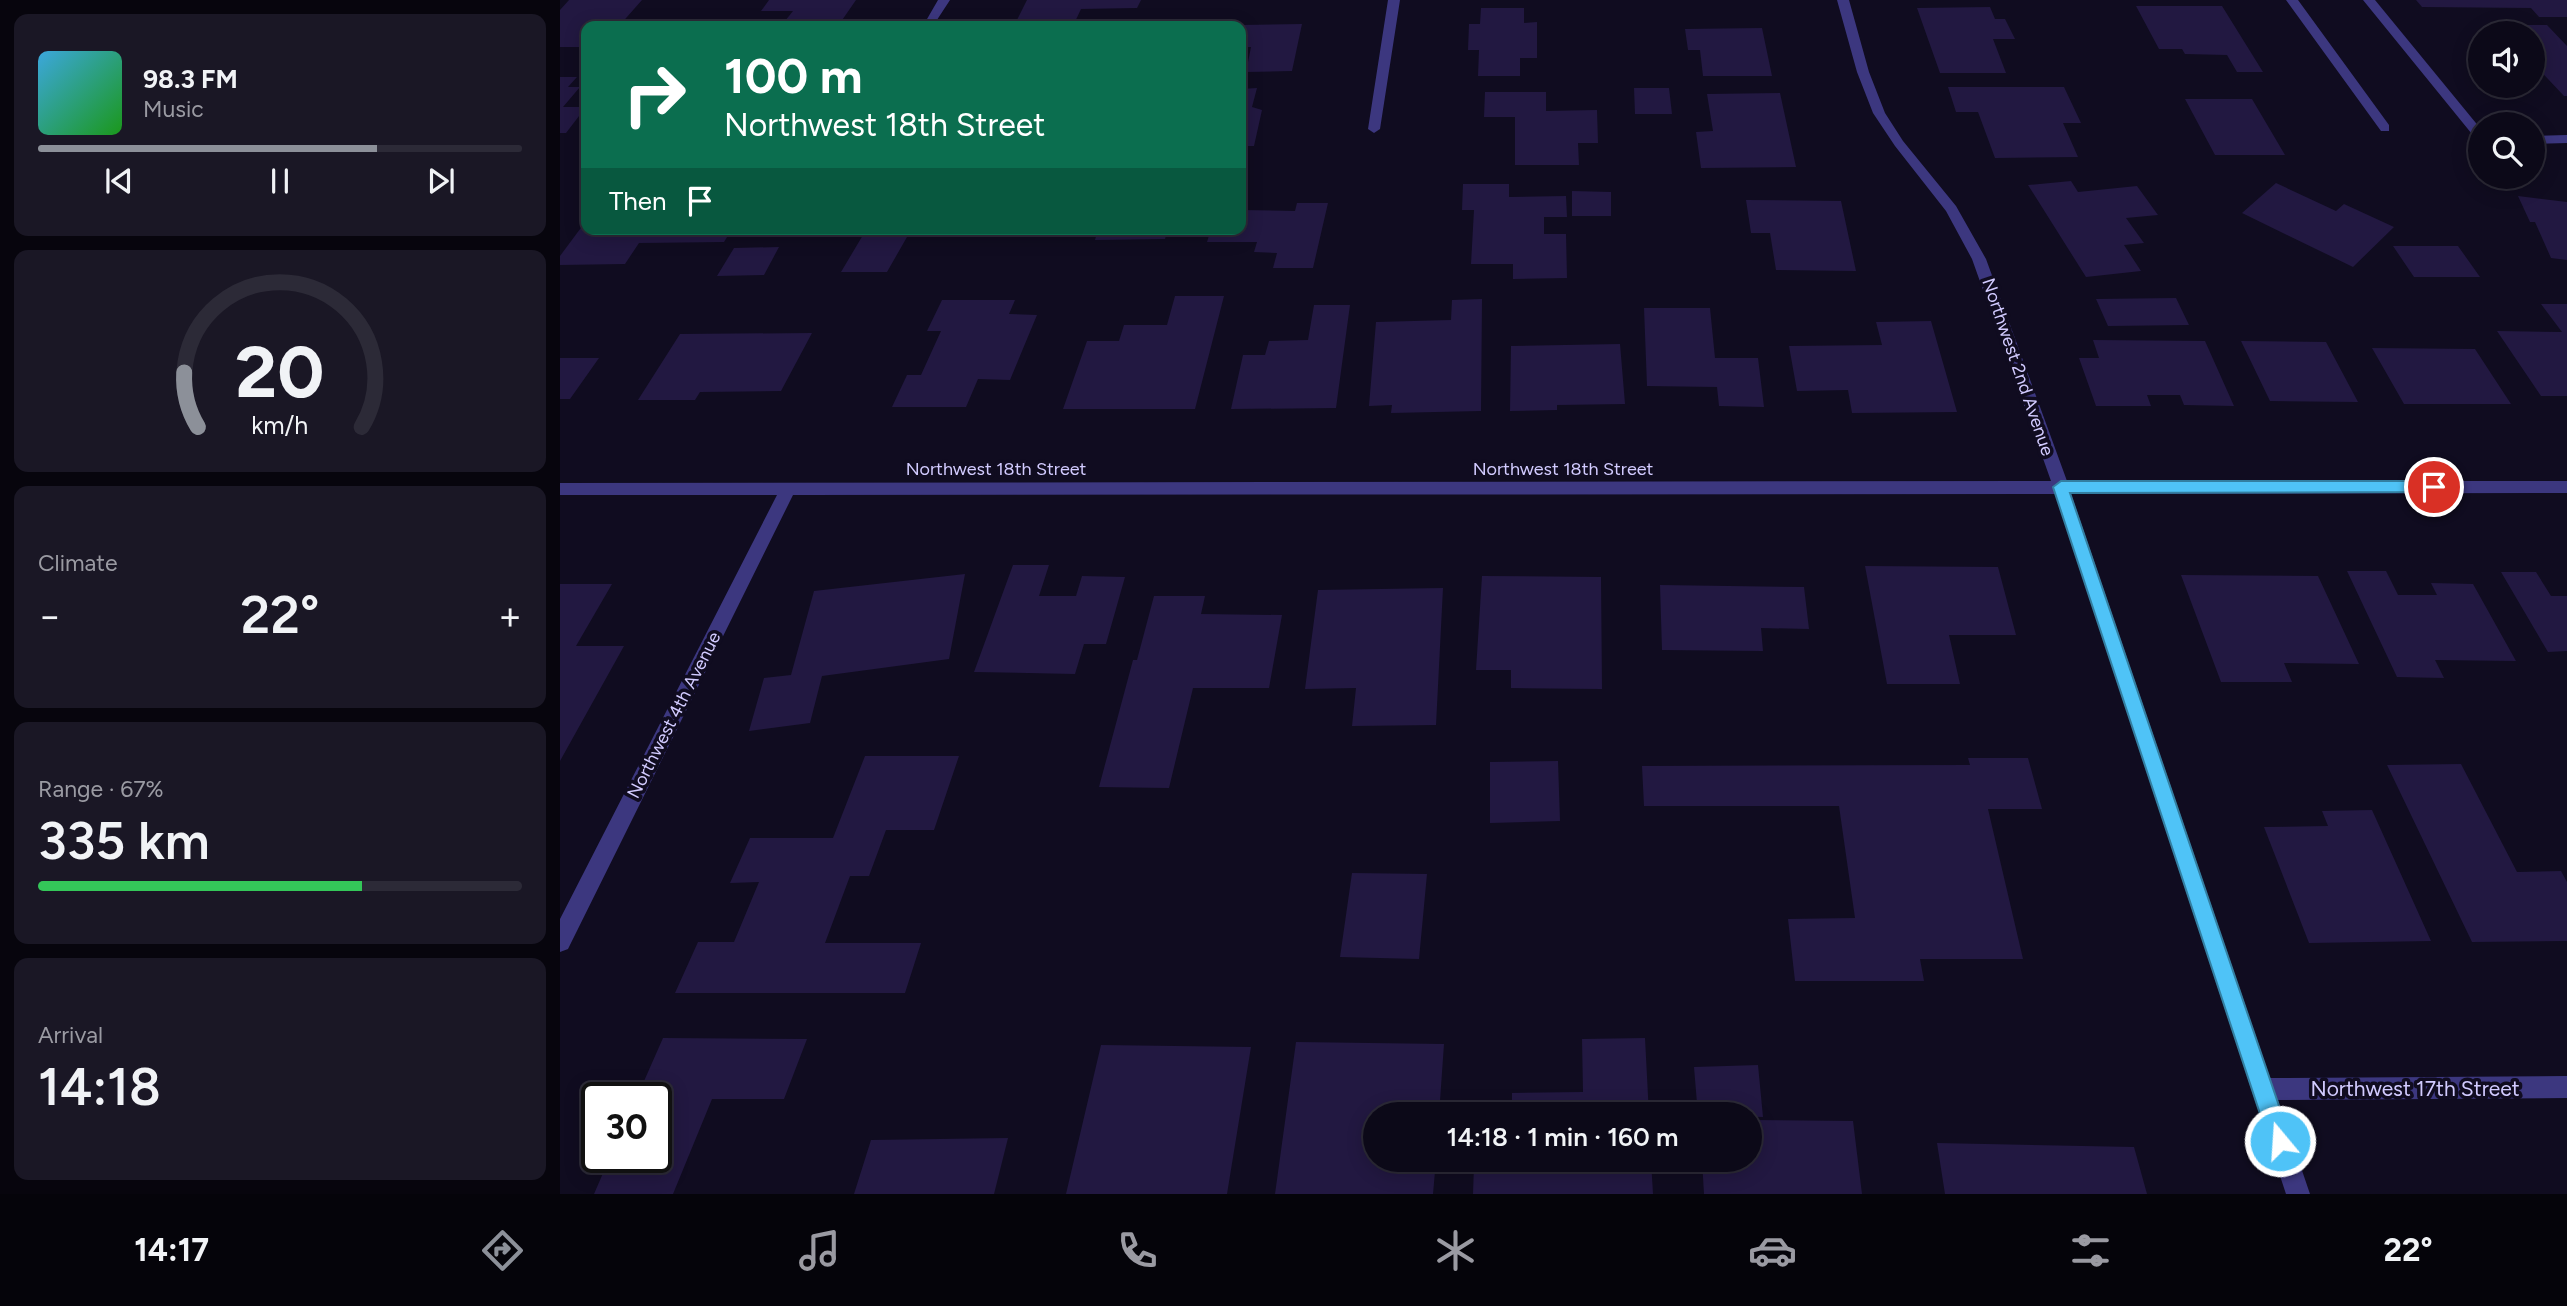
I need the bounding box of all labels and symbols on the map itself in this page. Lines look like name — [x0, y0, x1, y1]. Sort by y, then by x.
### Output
street label: Northwest 2nd Avenue — [1977, 275, 2059, 459]
pin — [2404, 457, 2464, 517]
street label: Northwest 18th Street — [906, 458, 1087, 480]
street label: Northwest 18th Street — [1473, 458, 1654, 480]
street label: Northwest 4th Avenue — [622, 628, 726, 802]
street label: Northwest 17th Street — [2310, 1076, 2520, 1101]
speed limit sign: 30 — [581, 1082, 672, 1173]
position arrow — [2243, 1104, 2317, 1178]

